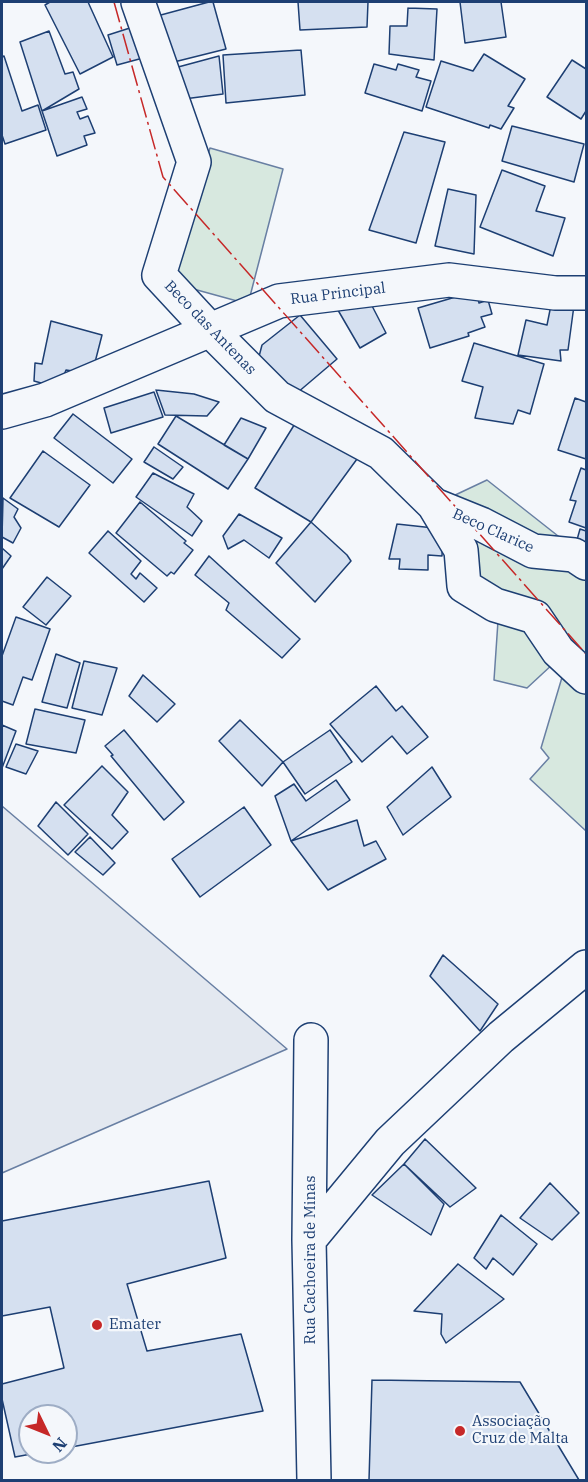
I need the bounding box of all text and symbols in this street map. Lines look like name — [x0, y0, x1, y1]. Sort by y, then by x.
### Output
street label: Beco das Antenas — [160, 277, 260, 379]
street label: Rua Principal — [289, 279, 387, 309]
street label: Beco Clarice — [450, 505, 536, 557]
street label: Rua Cachoeira de Minas — [302, 1175, 320, 1345]
place label: Emater — [109, 1316, 161, 1334]
marker: Emater — [90, 1318, 104, 1332]
north arrow — [18, 1404, 78, 1464]
place label: Associação Cruz de Malta — [472, 1413, 569, 1448]
marker: Associação Cruz de Malta — [453, 1424, 467, 1438]
text: N — [48, 1433, 71, 1456]

